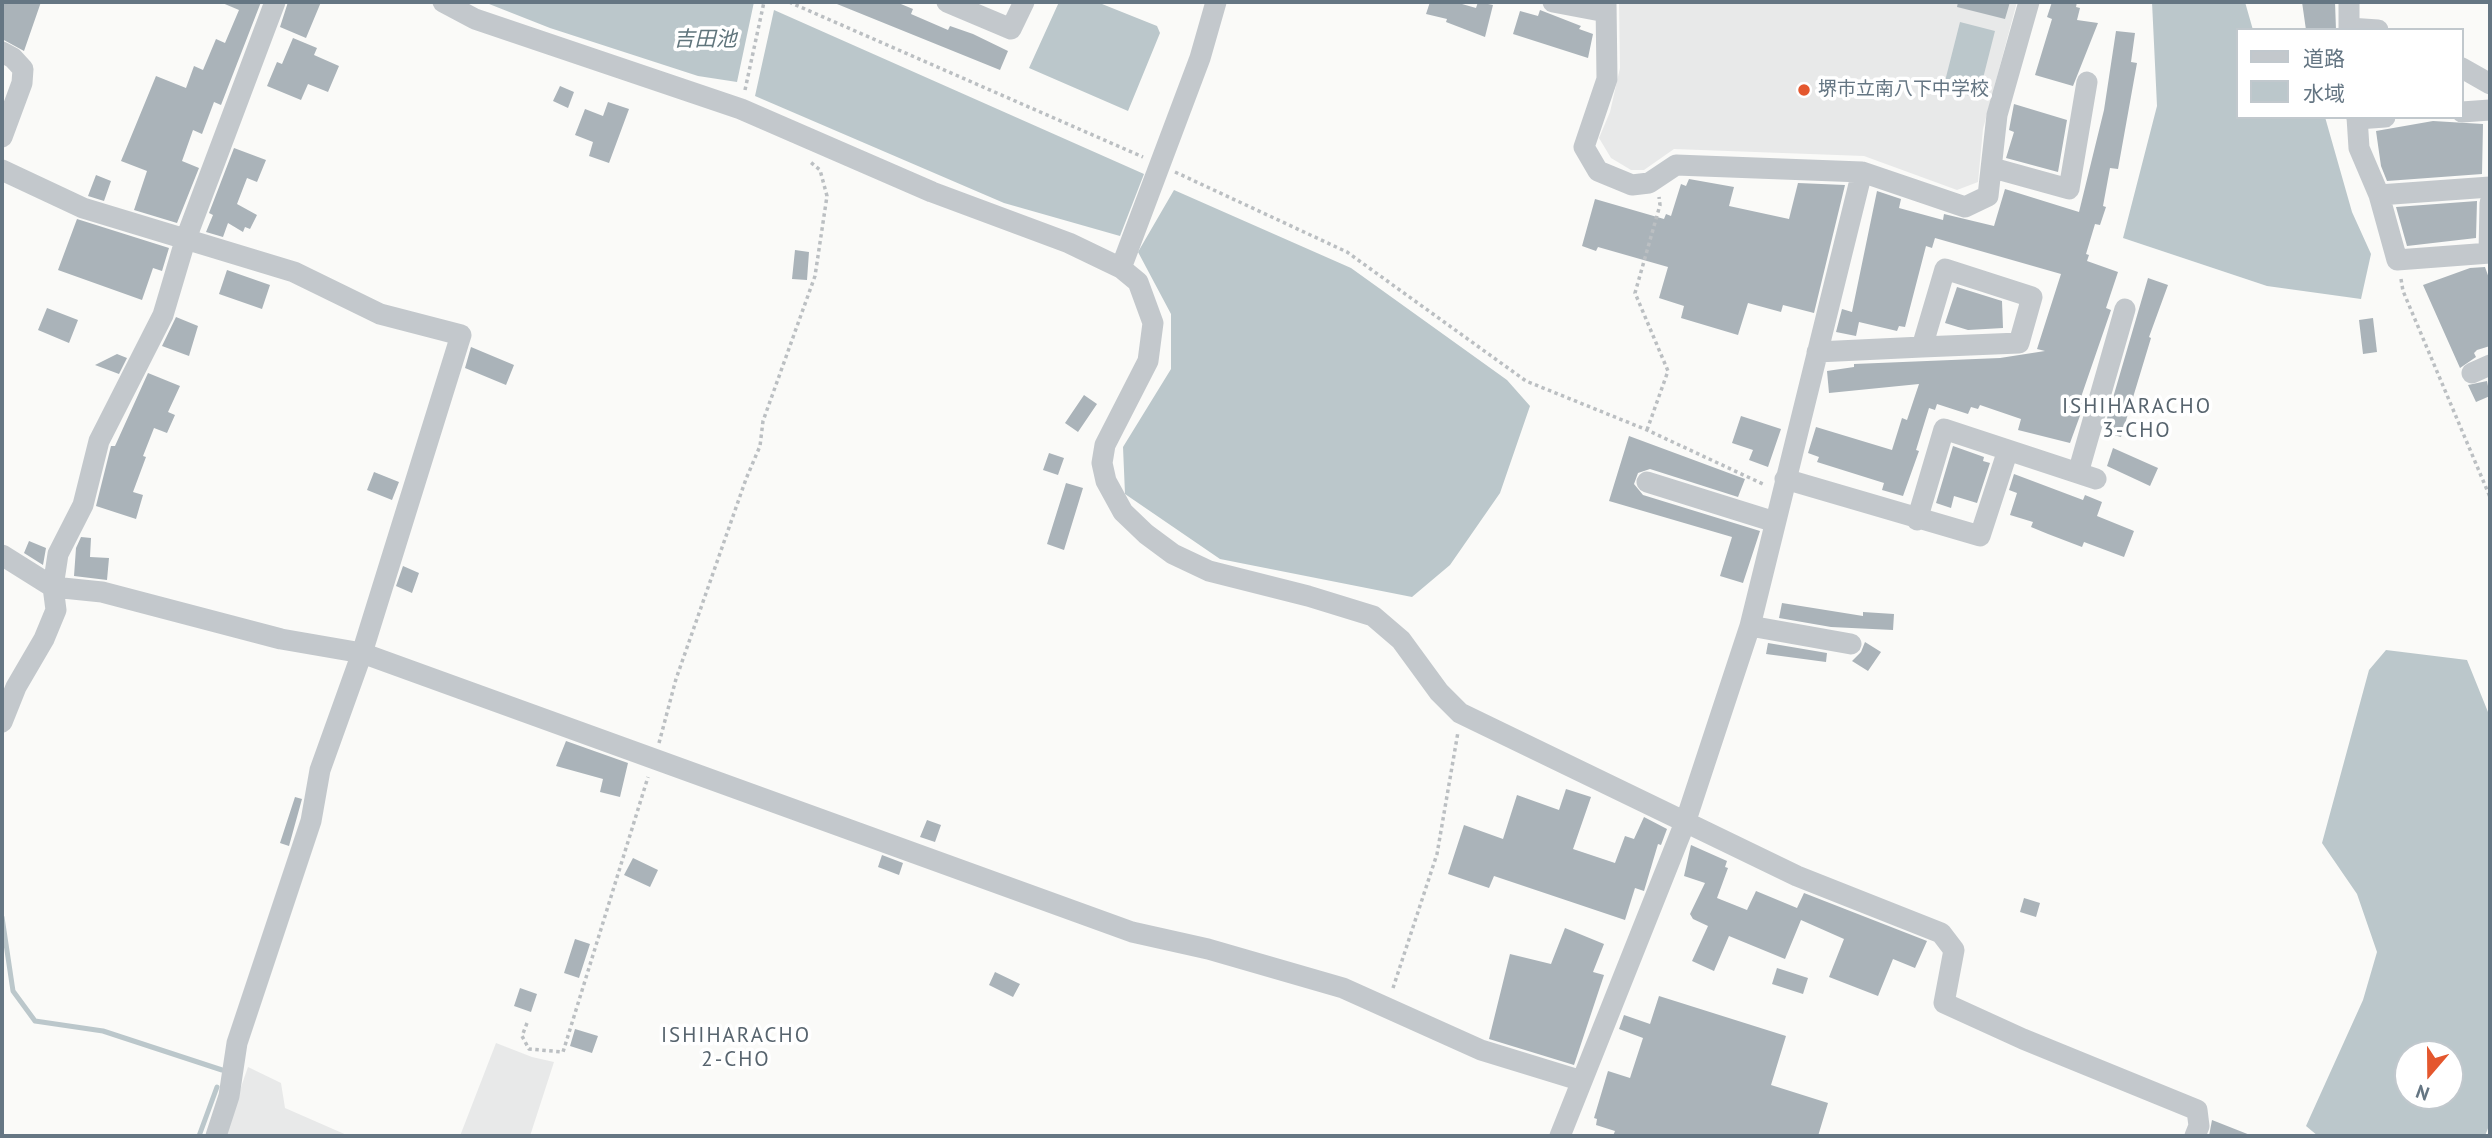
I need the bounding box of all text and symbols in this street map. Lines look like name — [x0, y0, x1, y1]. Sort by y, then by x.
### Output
water label: 吉田池 — [674, 27, 736, 53]
legend — [2236, 28, 2464, 119]
text: 道路 — [2303, 45, 2345, 72]
place label: 堺市立南八下中学校 — [1818, 79, 1989, 101]
text: 水域 — [2303, 80, 2345, 107]
marker: 堺市立南八下中学校 — [1796, 82, 1812, 98]
district label: ISHIHARACHO 3-CHO — [2063, 394, 2211, 444]
district label: ISHIHARACHO 2-CHO — [662, 1023, 810, 1073]
north arrow — [2394, 1040, 2464, 1110]
text: N — [2413, 1079, 2432, 1106]

